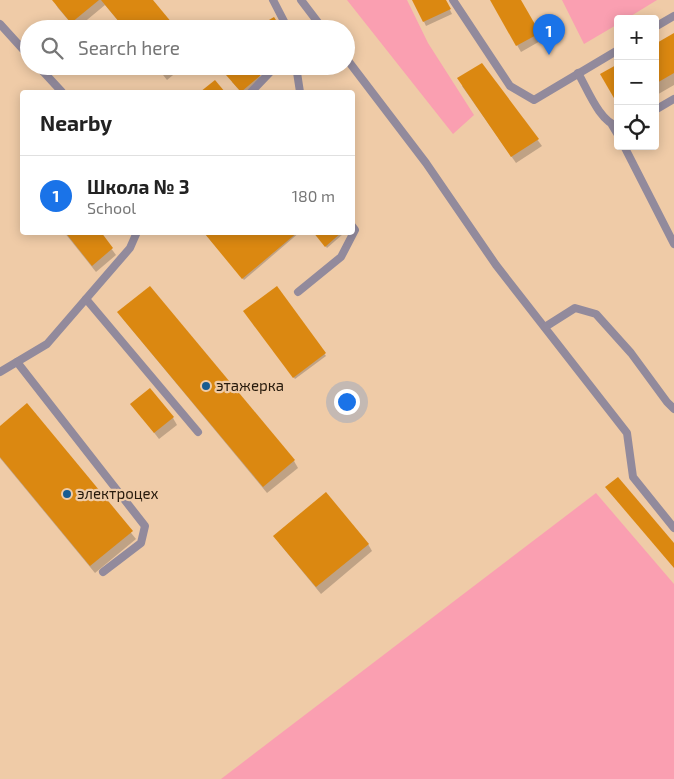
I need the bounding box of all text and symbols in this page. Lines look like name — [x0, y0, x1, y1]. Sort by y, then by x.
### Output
pin: 1 — [533, 14, 565, 55]
map controls — [614, 15, 659, 150]
button: + — [614, 15, 659, 60]
search box — [20, 20, 355, 75]
icon: search — [38, 34, 66, 62]
text: Search here — [78, 36, 180, 59]
button: − — [614, 60, 659, 105]
button: locate — [614, 105, 659, 150]
text: Nearby — [40, 110, 112, 135]
text: Школа № 3 — [87, 175, 189, 198]
text: 1 — [53, 186, 59, 205]
text: 180 m — [292, 186, 335, 205]
text: School — [87, 198, 136, 217]
place label: этажерка — [216, 376, 284, 394]
marker: этажерка — [200, 380, 212, 392]
your location — [334, 389, 360, 415]
place label: электроцех — [77, 484, 158, 502]
marker: электроцех — [61, 488, 73, 500]

